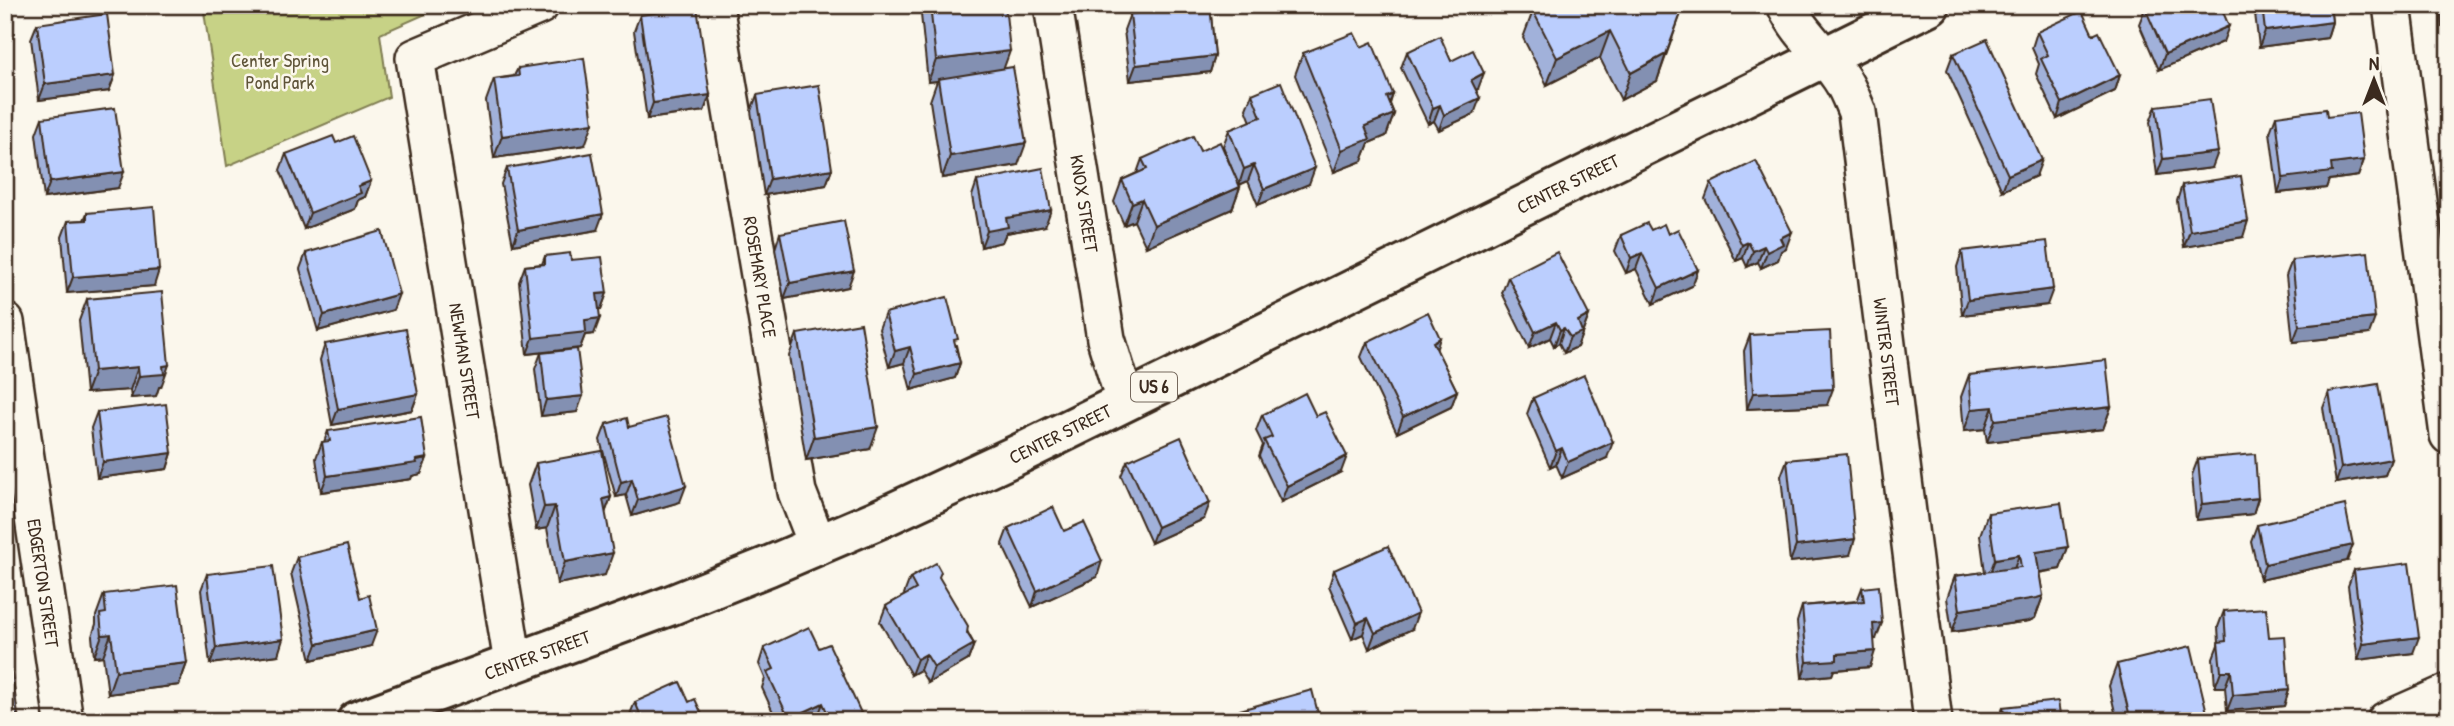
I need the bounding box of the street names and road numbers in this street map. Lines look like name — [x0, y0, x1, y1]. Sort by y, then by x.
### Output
street label: CENTER STREET — [1512, 147, 1624, 220]
street label: KNOX STREET — [1064, 153, 1105, 255]
street label: ROSEMARY PLACE — [737, 214, 784, 340]
street label: WINTER STREET — [1867, 296, 1907, 408]
street label: NEWMAN STREET — [443, 301, 487, 422]
road number: US 6 — [1131, 372, 1177, 402]
street label: CENTER STREET — [1005, 397, 1117, 470]
street label: EDGERTON STREET — [21, 517, 66, 650]
street label: CENTER STREET — [480, 623, 595, 686]

